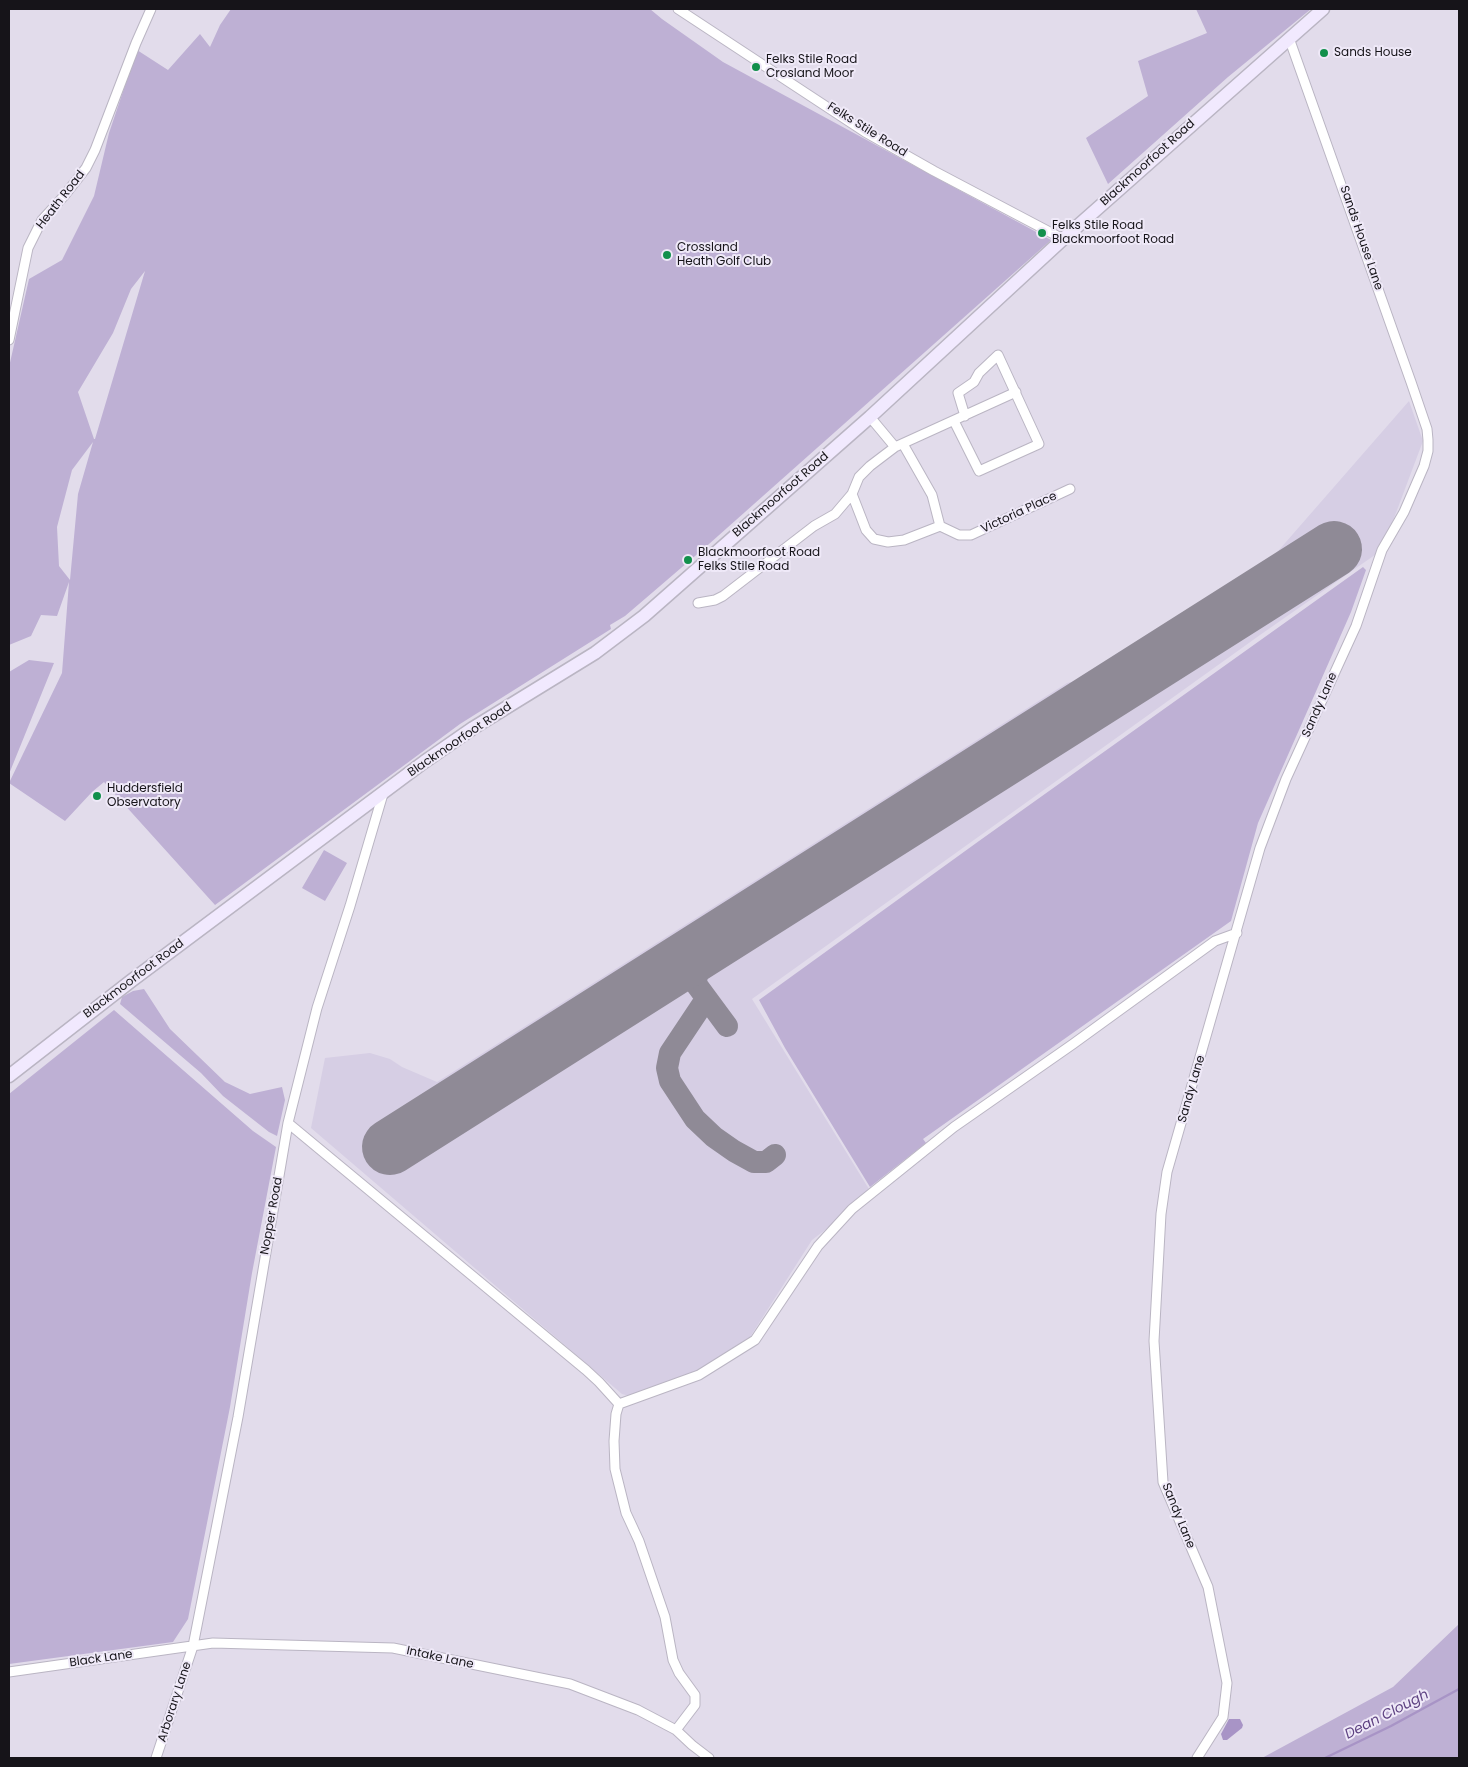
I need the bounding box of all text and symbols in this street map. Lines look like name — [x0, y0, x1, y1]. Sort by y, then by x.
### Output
place label: Sands House — [1334, 46, 1412, 60]
marker: Sands House — [1318, 47, 1330, 59]
place label: Felks Stile Road Crosland Moor — [766, 53, 857, 81]
marker: Felks Stile Road Crosland Moor — [750, 61, 762, 73]
street label: Felks Stile Road — [824, 100, 910, 160]
street label: Blackmoorfoot Road — [1098, 117, 1198, 209]
street label: Heath Road — [34, 168, 88, 232]
street label: Sands House Lane — [1336, 184, 1386, 292]
place label: Felks Stile Road Blackmoorfoot Road — [1052, 219, 1174, 247]
marker: Felks Stile Road Blackmoorfoot Road — [1036, 227, 1048, 239]
place label: Crossland Heath Golf Club — [677, 241, 771, 269]
marker: Crossland Heath Golf Club — [661, 249, 673, 261]
street label: Blackmoorfoot Road — [730, 449, 832, 541]
street label: Victoria Place — [979, 489, 1059, 537]
place label: Blackmoorfoot Road Felks Stile Road — [698, 546, 820, 574]
marker: Blackmoorfoot Road Felks Stile Road — [682, 554, 694, 566]
street label: Sandy Lane — [1299, 670, 1341, 740]
street label: Blackmoorfoot Road — [405, 700, 515, 780]
place label: Huddersfield Observatory — [107, 782, 183, 810]
marker: Huddersfield Observatory — [91, 790, 103, 802]
street label: Blackmoorfoot Road — [81, 936, 187, 1022]
street label: Sandy Lane — [1176, 1054, 1208, 1124]
street label: Nopper Road — [258, 1176, 286, 1256]
street label: Sandy Lane — [1158, 1481, 1198, 1551]
street label: Intake Lane — [405, 1644, 475, 1672]
street label: Black Lane — [69, 1647, 133, 1671]
street label: Arborary Lane — [155, 1660, 195, 1744]
water label: Dean Clough — [1342, 1687, 1432, 1743]

